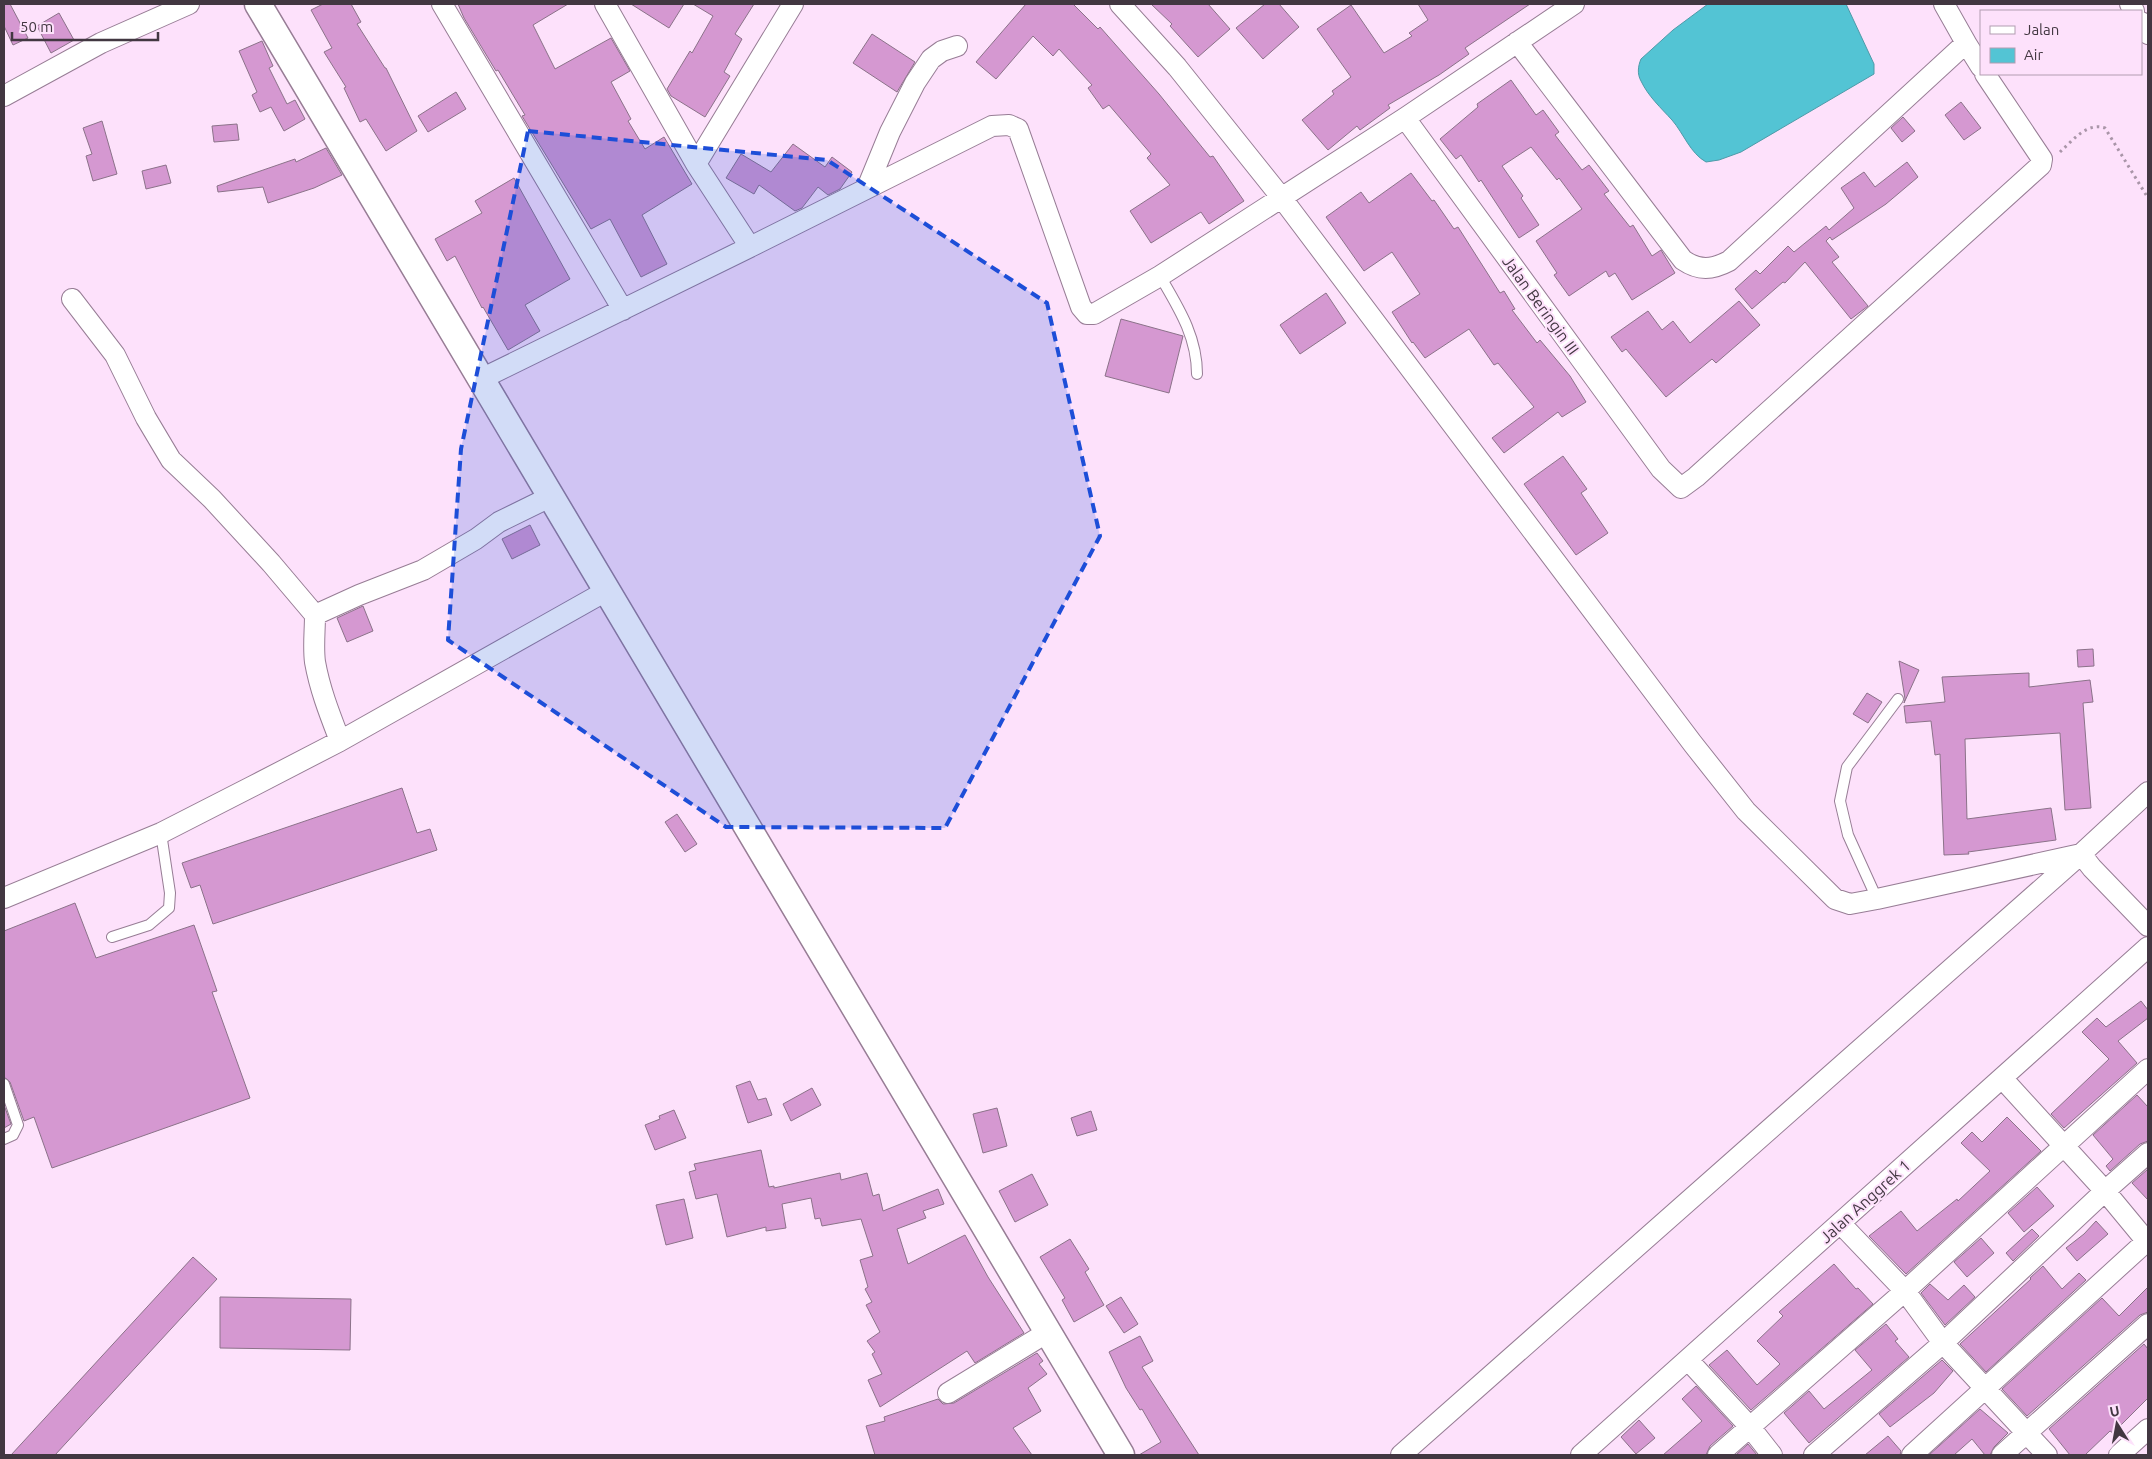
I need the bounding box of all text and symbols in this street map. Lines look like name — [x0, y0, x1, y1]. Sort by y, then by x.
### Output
scale bar — [12, 10, 159, 42]
legend — [1980, 10, 2142, 75]
text: 50 m — [20, 18, 53, 35]
text: Jalan — [2024, 21, 2059, 38]
text: Air — [2024, 46, 2043, 63]
street label: Jalan Beringin III — [1499, 252, 1583, 358]
street label: Jalan Anggrek 1 — [1816, 1156, 1914, 1246]
north arrow — [2092, 1399, 2142, 1449]
text: U — [2108, 1402, 2121, 1420]

